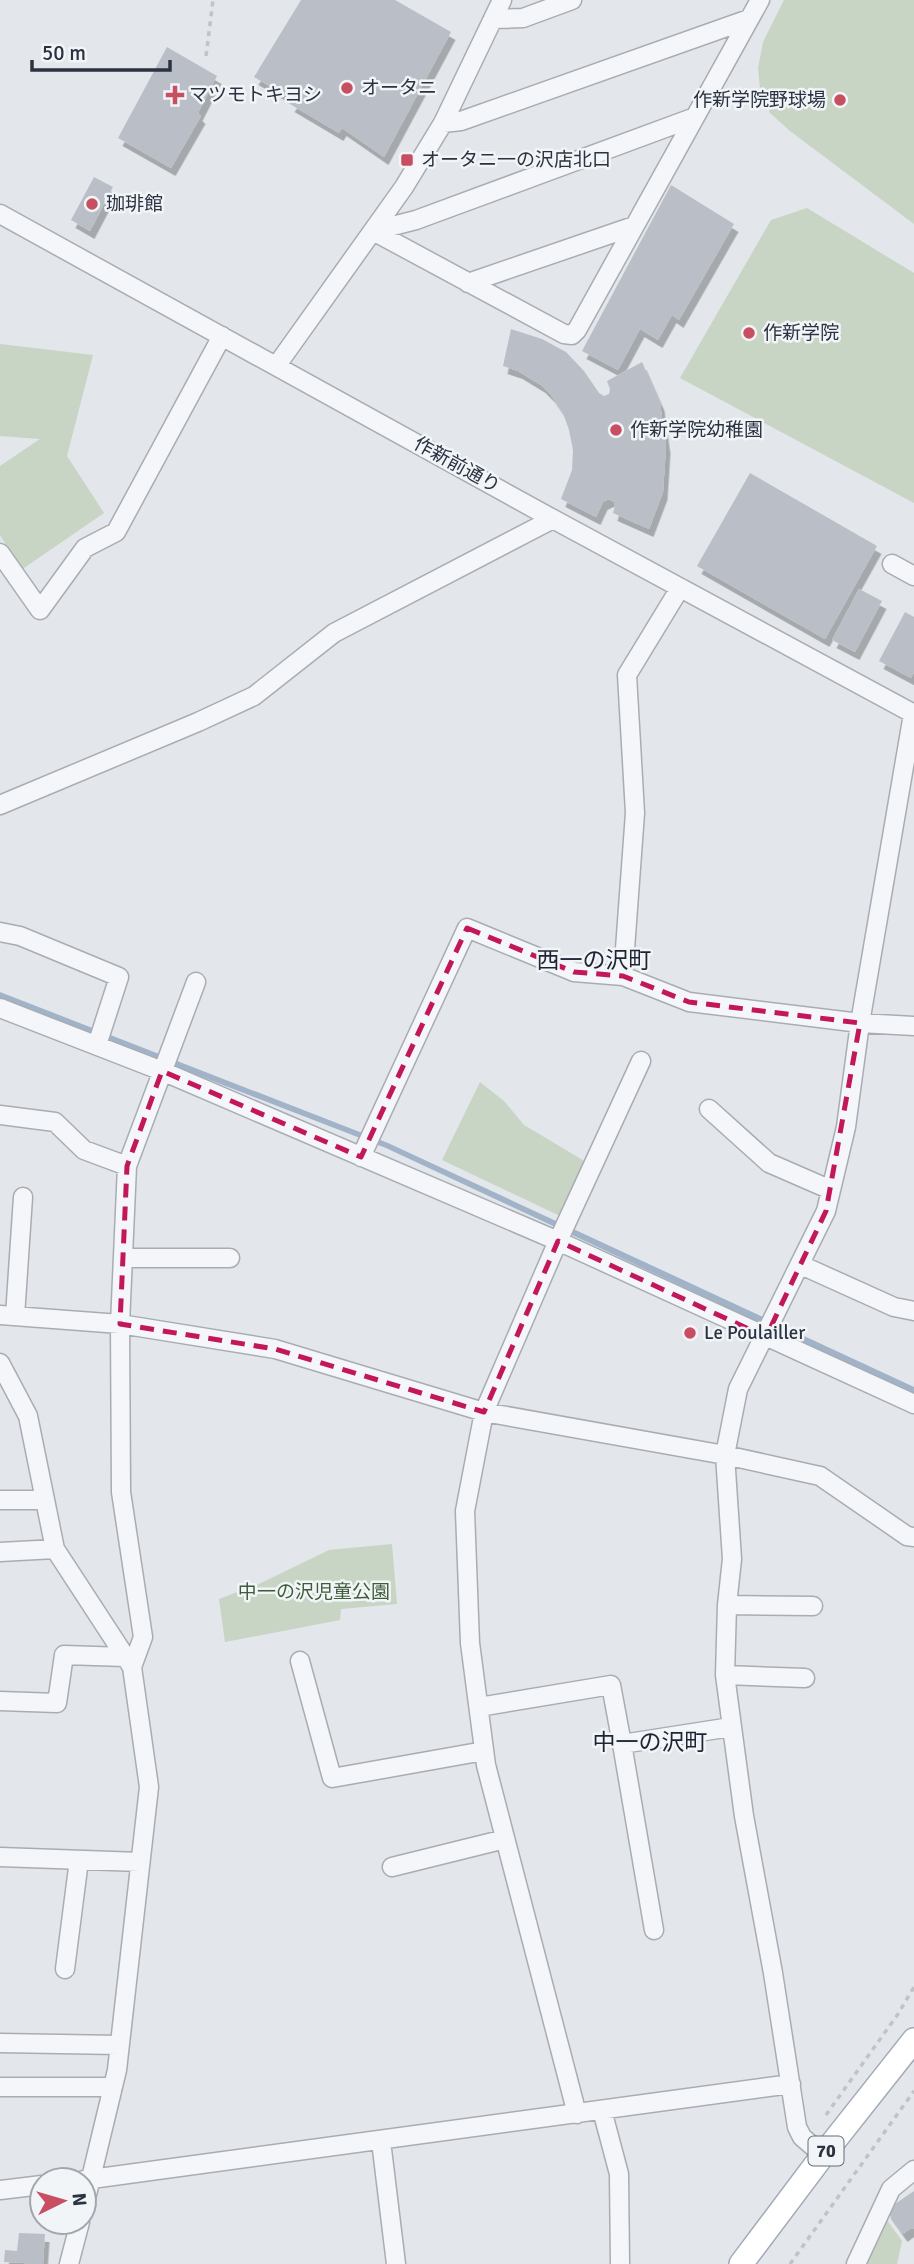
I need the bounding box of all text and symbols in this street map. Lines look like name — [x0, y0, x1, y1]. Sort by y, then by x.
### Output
scale bar — [32, 28, 170, 72]
text: 50 m — [42, 40, 86, 66]
place label: オータニ — [361, 76, 437, 100]
marker: オータニ — [339, 80, 355, 96]
place label: マツモトキヨシ — [189, 83, 322, 107]
marker: マツモトキヨシ — [167, 87, 183, 103]
place label: 作新学院野球場 — [693, 88, 826, 112]
marker: 作新学院野球場 — [832, 92, 848, 108]
place label: オータニ一の沢店北口 — [421, 148, 611, 172]
marker: オータニ一の沢店北口 — [399, 152, 415, 168]
place label: 珈琲館 — [106, 192, 163, 216]
marker: 珈琲館 — [84, 196, 100, 212]
place label: 作新学院 — [763, 321, 839, 345]
marker: 作新学院 — [741, 325, 757, 341]
place label: 作新学院幼稚園 — [630, 418, 763, 442]
marker: 作新学院幼稚園 — [608, 422, 624, 438]
street label: 作新前通り — [410, 431, 504, 499]
district label: 西一の沢町 — [537, 946, 652, 975]
place label: Le Poulailler — [704, 1321, 805, 1345]
marker: Le Poulailler — [682, 1325, 698, 1341]
park label: 中一の沢児童公園 — [238, 1580, 390, 1604]
district label: 中一の沢町 — [593, 1728, 708, 1757]
road number: 70 — [808, 2136, 844, 2166]
north arrow — [28, 2166, 98, 2236]
text: N — [66, 2192, 91, 2207]

